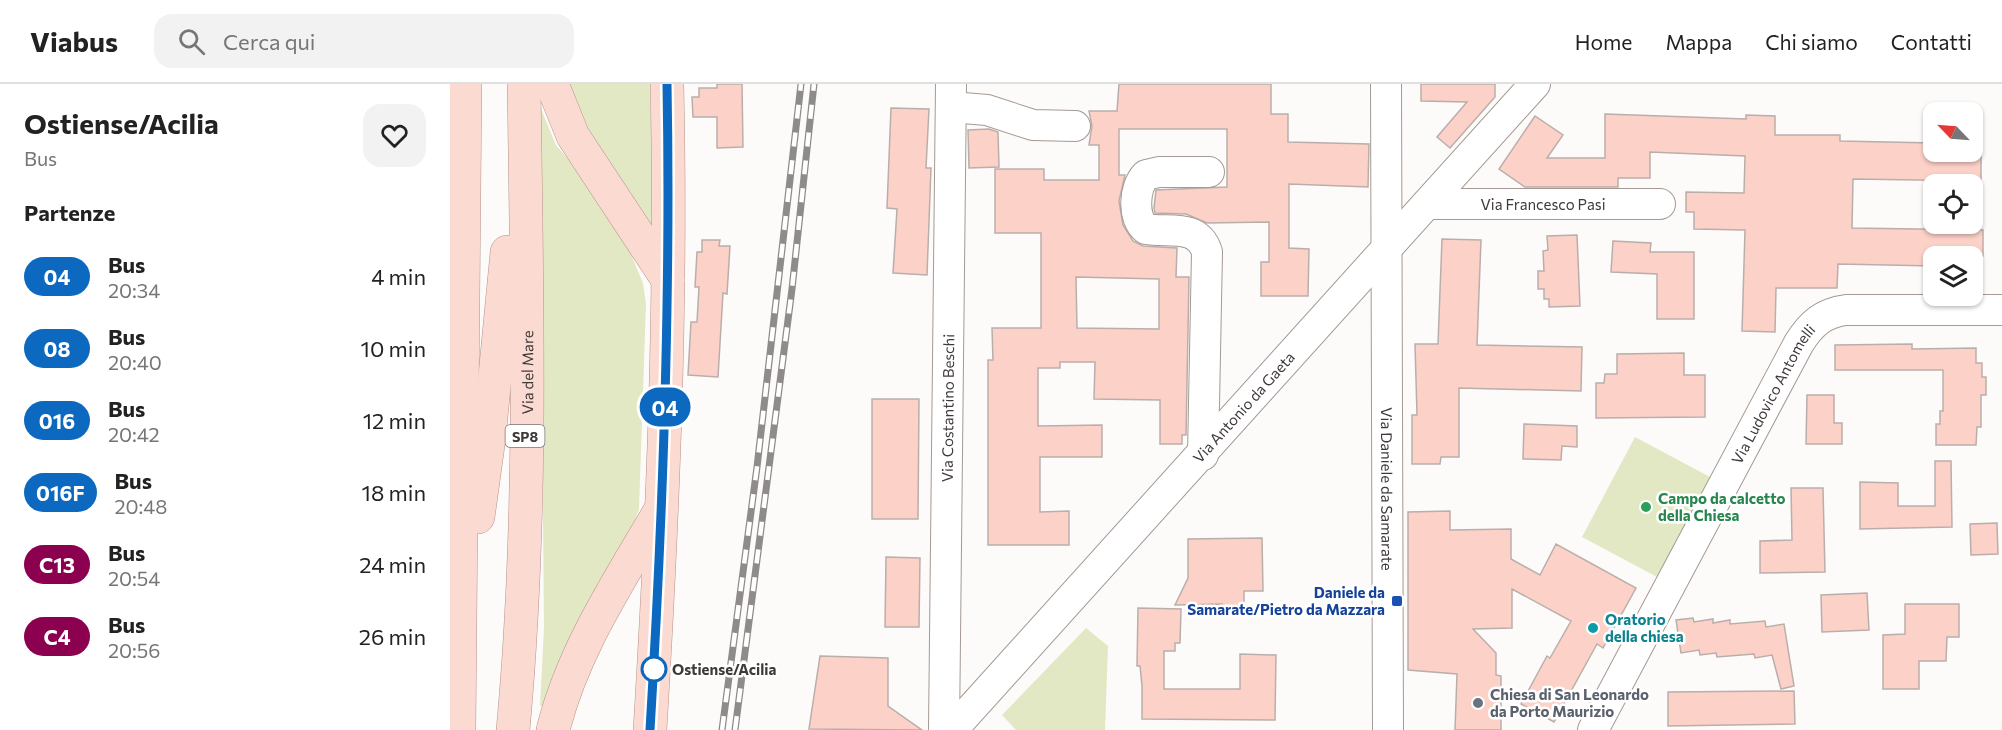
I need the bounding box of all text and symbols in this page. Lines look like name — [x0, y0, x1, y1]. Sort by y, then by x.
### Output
search box — [154, 14, 574, 68]
text: Viabus — [30, 24, 118, 58]
icon: search — [175, 25, 208, 58]
text: Cerca qui — [223, 28, 316, 55]
text: Home — [1575, 29, 1632, 54]
text: Mappa — [1665, 29, 1732, 54]
text: Chi siamo — [1765, 29, 1858, 54]
text: Contatti — [1891, 29, 1972, 54]
north arrow — [1923, 102, 1983, 162]
map controls — [1923, 102, 1983, 306]
button: heart — [363, 104, 426, 167]
text: Ostiense/Acilia — [24, 106, 219, 140]
text: Bus — [24, 146, 57, 170]
button: locate — [1923, 174, 1983, 234]
street label: Via Francesco Pasi — [1480, 195, 1606, 213]
text: Partenze — [24, 199, 115, 226]
button: layers — [1923, 246, 1983, 306]
text: Bus — [108, 251, 145, 278]
text: 4 min — [371, 263, 426, 290]
text: 04 — [44, 264, 70, 289]
text: 20:34 — [108, 278, 160, 302]
street label: Via Ludovico Antomelli — [1727, 320, 1818, 467]
text: Bus — [108, 323, 145, 350]
street label: Via del Mare — [518, 330, 536, 414]
street label: Via Costantino Beschi — [938, 334, 957, 482]
text: 10 min — [361, 335, 426, 362]
text: 08 — [44, 336, 70, 361]
street label: Via Antonio da Gaeta — [1189, 348, 1298, 466]
text: 20:40 — [108, 350, 162, 374]
line badge: 04 — [638, 388, 692, 426]
text: Bus — [108, 395, 145, 422]
text: 04 — [652, 395, 678, 420]
text: 12 min — [363, 407, 426, 434]
street label: Via Daniele da Samarate — [1378, 407, 1397, 571]
text: 016 — [39, 408, 75, 433]
text: 20:42 — [108, 422, 160, 446]
road number: SP8 — [506, 425, 544, 447]
text: Bus — [115, 467, 152, 494]
text: 18 min — [362, 479, 426, 506]
text: 016F — [36, 480, 85, 505]
place label: Campo da calcetto della Chiesa — [1658, 489, 1785, 524]
text: 20:48 — [115, 494, 167, 518]
marker: Campo da calcetto della Chiesa — [1639, 500, 1653, 514]
text: Bus — [108, 539, 145, 566]
text: 24 min — [359, 551, 426, 578]
text: C13 — [39, 552, 75, 577]
text: 20:54 — [108, 566, 160, 590]
place label: Daniele da Samarate/Pietro da Mazzara — [1187, 583, 1385, 618]
marker: Daniele da Samarate/Pietro da Mazzara — [1390, 594, 1404, 608]
place label: Oratorio della chiesa — [1605, 610, 1684, 645]
text: Bus — [108, 611, 145, 638]
marker: Oratorio della chiesa — [1586, 621, 1600, 635]
text: 26 min — [359, 623, 426, 650]
text: C4 — [43, 624, 71, 649]
text: 20:56 — [108, 638, 160, 662]
marker: Ostiense/Acilia — [641, 656, 667, 682]
place label: Ostiense/Acilia — [672, 660, 776, 678]
place label: Chiesa di San Leonardo da Porto Maurizio — [1490, 685, 1649, 720]
marker: Chiesa di San Leonardo da Porto Maurizio — [1471, 696, 1485, 710]

